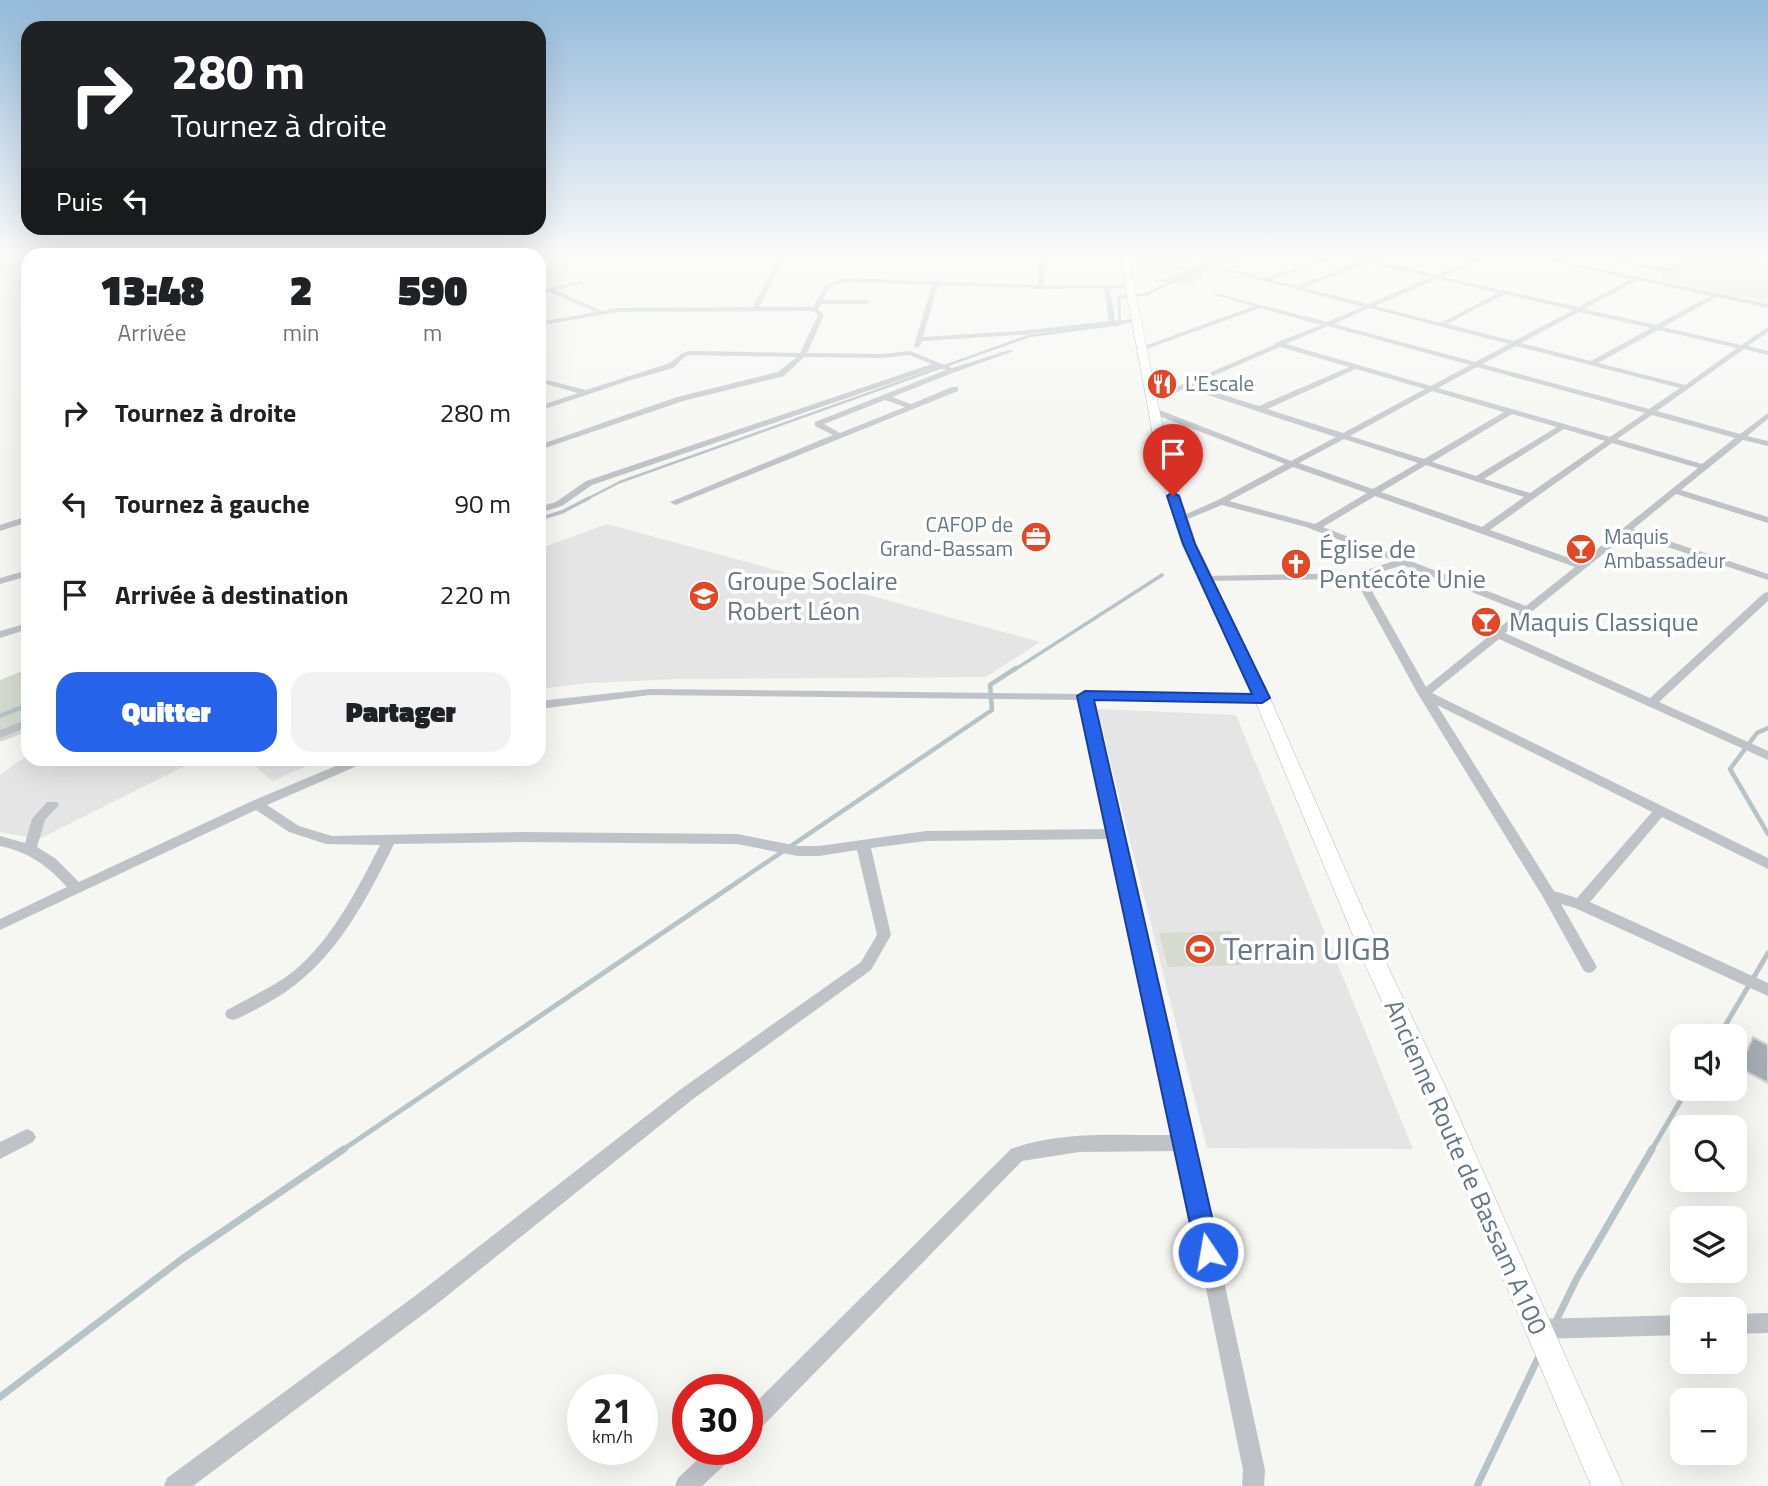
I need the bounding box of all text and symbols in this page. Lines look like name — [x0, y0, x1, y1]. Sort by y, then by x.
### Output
text: 280 m — [171, 33, 305, 108]
icon: right — [56, 49, 147, 140]
text: Tournez à droite — [171, 101, 387, 149]
text: Puis — [56, 182, 103, 221]
icon: left — [117, 182, 155, 220]
text: 13:48 — [100, 257, 204, 321]
text: 2 — [290, 257, 313, 321]
text: 590 — [398, 257, 467, 321]
text: Arrivée — [118, 315, 186, 350]
text: min — [283, 315, 319, 350]
text: m — [423, 315, 442, 350]
restaurant icon: L'Escale — [1145, 367, 1179, 401]
place label: L'Escale — [1185, 367, 1254, 399]
text: Tournez à droite — [115, 393, 296, 432]
text: 280 m — [440, 393, 511, 432]
icon: right — [56, 394, 94, 432]
pin — [1143, 424, 1203, 496]
icon: arrive — [1154, 435, 1192, 473]
text: Tournez à gauche — [115, 484, 310, 523]
text: 90 m — [454, 484, 511, 523]
icon: left — [56, 485, 94, 523]
place label: CAFOP de Grand-Bassam — [880, 508, 1013, 564]
office icon: CAFOP de Grand-Bassam — [1019, 520, 1053, 554]
place label: Maquis Ambassadeur — [1604, 520, 1726, 576]
place label: Église de Pentécôte Unie — [1319, 529, 1486, 598]
bar icon: Maquis Ambassadeur — [1564, 532, 1598, 566]
church icon: Église de Pentécôte Unie — [1279, 547, 1313, 581]
place label: Groupe Soclaire Robert Léon — [727, 561, 898, 630]
text: Arrivée à destination — [115, 575, 349, 614]
text: 220 m — [440, 575, 511, 614]
icon: arrive — [56, 576, 94, 614]
school or university icon: Groupe Soclaire Robert Léon — [687, 579, 721, 613]
place label: Maquis Classique — [1509, 602, 1699, 641]
bar icon: Maquis Classique — [1469, 605, 1503, 639]
button: Quitter — [56, 672, 277, 752]
button: Partager — [291, 672, 511, 752]
place label: Terrain UIGB — [1223, 924, 1390, 972]
sports icon: Terrain UIGB — [1183, 932, 1217, 966]
street label: Ancienne Route de Bassam A100 — [1375, 993, 1558, 1341]
map controls — [1670, 1024, 1747, 1465]
button: sound — [1670, 1024, 1747, 1101]
button: search — [1670, 1115, 1747, 1192]
button: layers — [1670, 1206, 1747, 1283]
position arrow — [1171, 1215, 1245, 1289]
button: + — [1670, 1297, 1747, 1374]
speed limit sign: 30 — [672, 1374, 763, 1465]
text: 21 — [593, 1383, 632, 1437]
button: − — [1670, 1388, 1747, 1465]
text: km/h — [592, 1423, 633, 1450]

